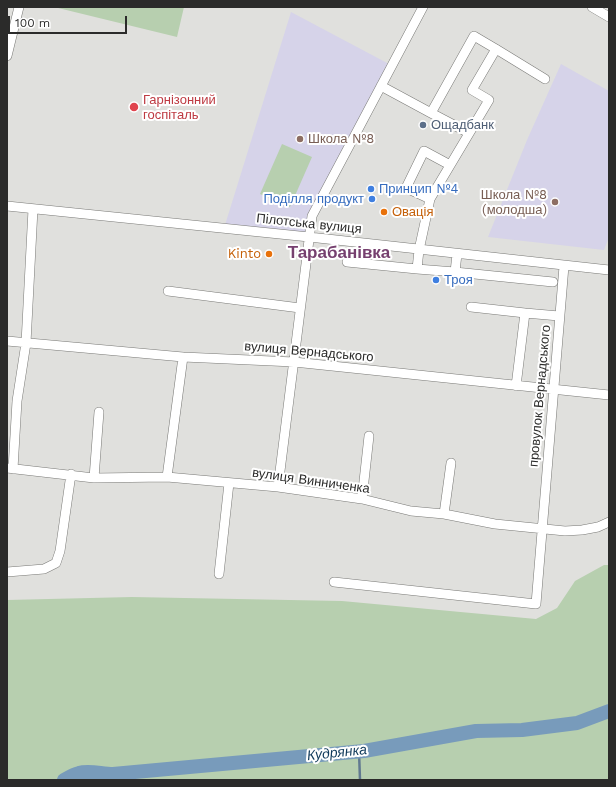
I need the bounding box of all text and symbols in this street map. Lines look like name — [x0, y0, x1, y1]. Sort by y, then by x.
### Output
scale bar — [10, 8, 129, 34]
text: 100 m — [15, 16, 50, 30]
place label: Гарнізонний госпіталь — [143, 92, 216, 123]
marker: Гарнізонний госпіталь — [128, 101, 140, 113]
place label: Ощадбанк — [431, 117, 494, 133]
marker: Ощадбанк — [418, 120, 428, 130]
place label: Школа №8 — [308, 131, 374, 147]
marker: Школа №8 — [295, 134, 305, 144]
place label: Принцип №4 — [379, 181, 458, 197]
marker: Принцип №4 — [366, 184, 376, 194]
place label: Школа №8 (молодша) — [481, 187, 547, 218]
place label: Поділля продукт — [264, 191, 364, 207]
marker: Поділля продукт — [367, 194, 377, 204]
marker: Школа №8 (молодша) — [550, 197, 560, 207]
place label: Овація — [392, 204, 433, 220]
marker: Овація — [379, 207, 389, 217]
street label: Пілотська вулиця — [256, 211, 362, 237]
district label: Тарабанівка — [288, 243, 390, 263]
place label: Kinto — [228, 246, 261, 262]
marker: Kinto — [264, 249, 274, 259]
place label: Троя — [444, 272, 473, 288]
marker: Троя — [431, 275, 441, 285]
street label: провулок Вернадського — [526, 324, 554, 468]
street label: вулиця Вернадського — [244, 339, 374, 365]
street label: вулиця Винниченка — [251, 465, 371, 497]
water label: Кудрянка — [306, 742, 368, 764]

